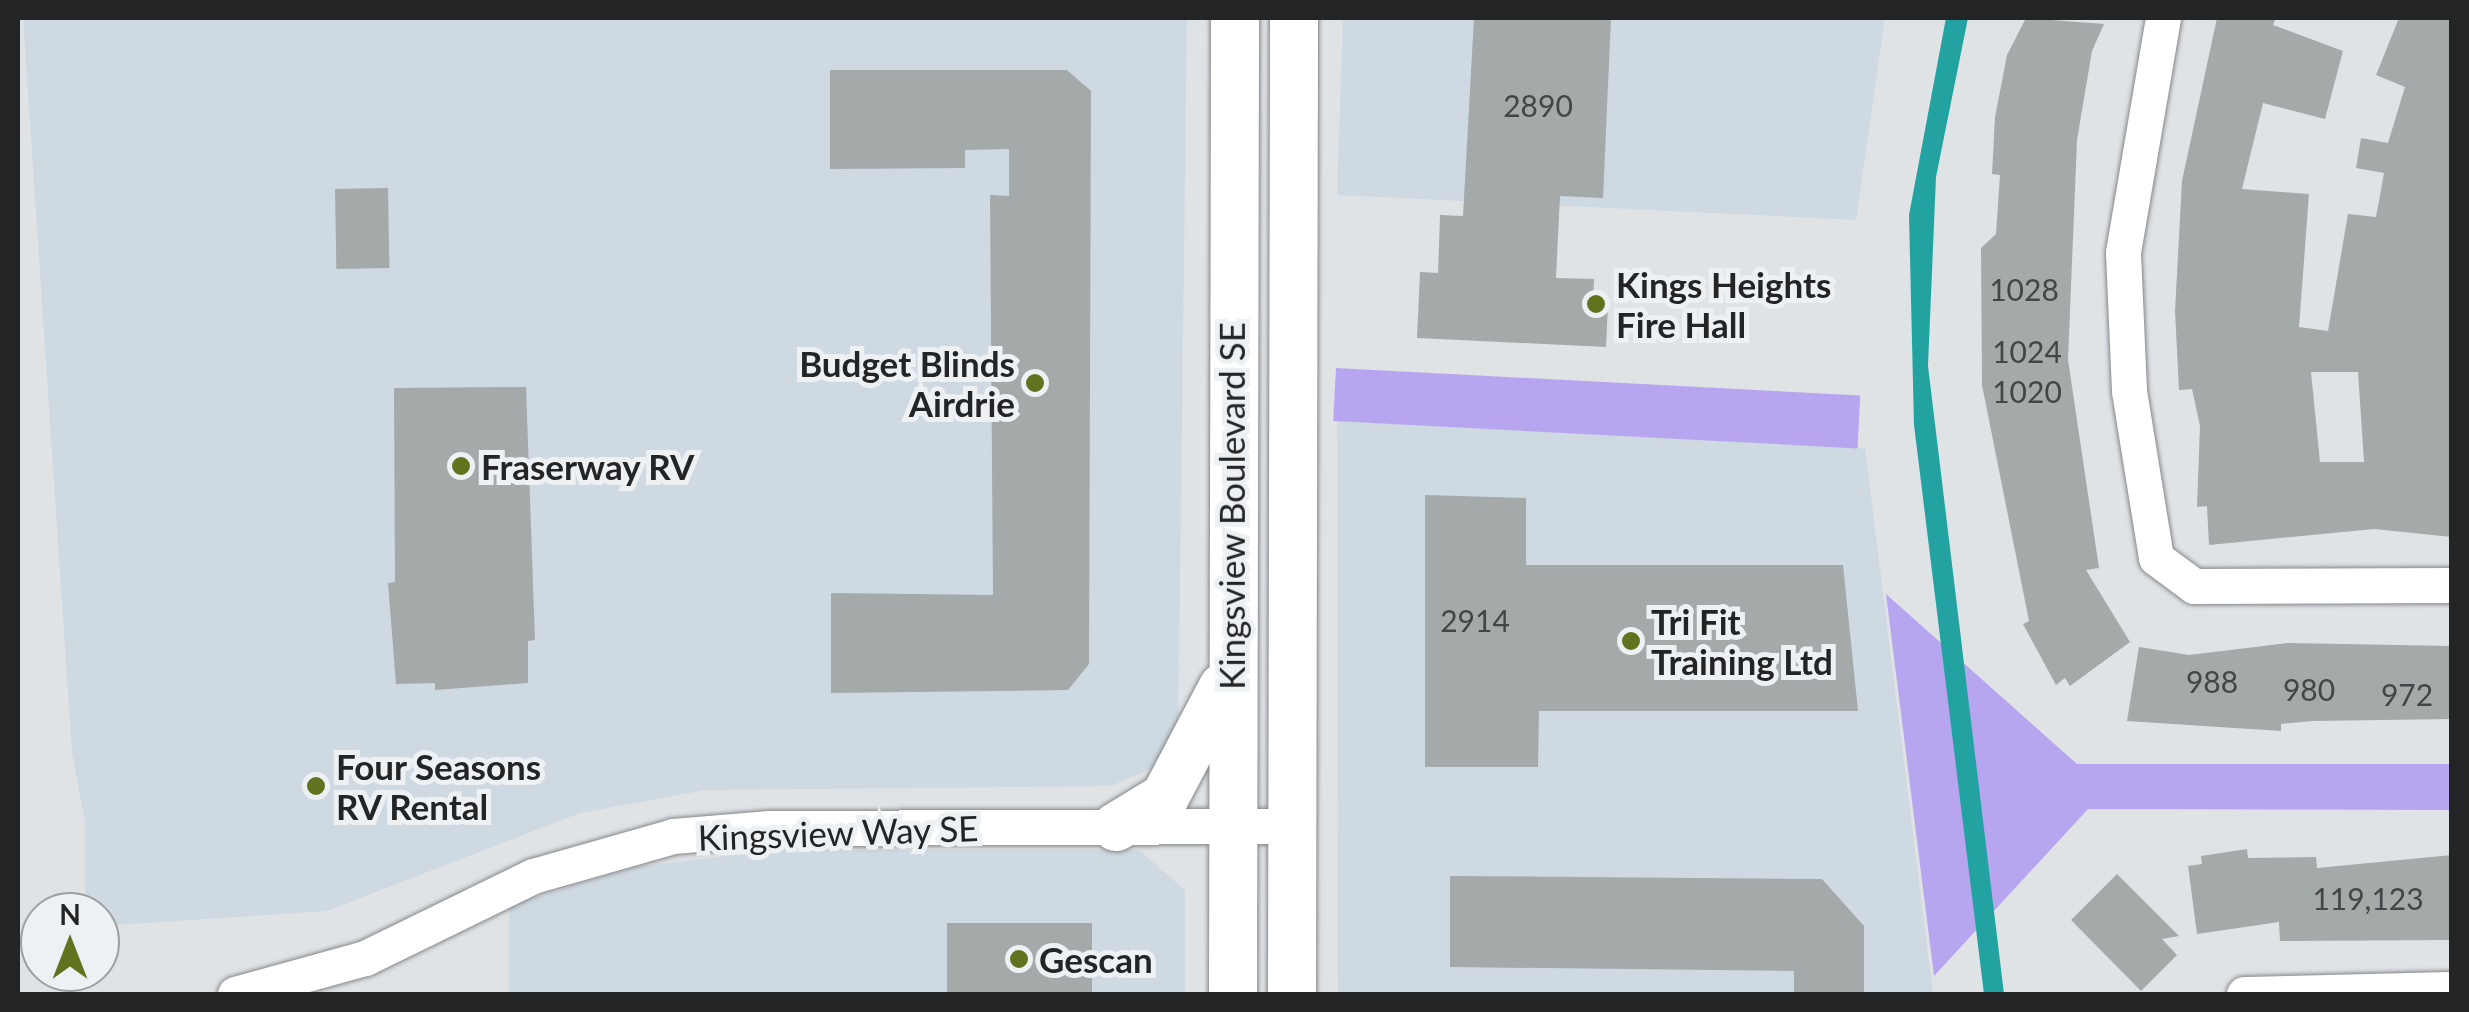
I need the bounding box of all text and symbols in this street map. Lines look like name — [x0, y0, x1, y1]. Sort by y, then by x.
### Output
house number: 2890 — [1503, 87, 1573, 123]
place label: Kings Heights Fire Hall — [1616, 263, 1831, 345]
house number: 1028 — [1989, 271, 2059, 307]
marker: Kings Heights Fire Hall — [1585, 293, 1607, 315]
street label: Kingsview Boulevard SE — [1210, 322, 1252, 690]
house number: 1024 — [1992, 333, 2062, 369]
place label: Budget Blinds Airdrie — [799, 342, 1015, 424]
marker: Budget Blinds Airdrie — [1024, 372, 1046, 394]
house number: 1020 — [1992, 373, 2062, 409]
place label: Fraserway RV — [481, 445, 695, 487]
marker: Fraserway RV — [450, 455, 472, 477]
place label: Tri Fit Training Ltd — [1651, 600, 1833, 682]
house number: 2914 — [1440, 602, 1510, 638]
marker: Tri Fit Training Ltd — [1620, 630, 1642, 652]
house number: 988 — [2186, 663, 2238, 699]
house number: 980 — [2283, 671, 2335, 707]
house number: 972 — [2381, 676, 2433, 712]
place label: Four Seasons RV Rental — [336, 745, 542, 827]
marker: Four Seasons RV Rental — [305, 775, 327, 797]
street label: Kingsview Way SE — [696, 806, 980, 858]
house number: 119,123 — [2312, 880, 2424, 916]
north arrow — [20, 892, 120, 992]
text: N — [59, 897, 81, 931]
place label: Gescan — [1039, 938, 1153, 980]
marker: Gescan — [1008, 948, 1030, 970]

